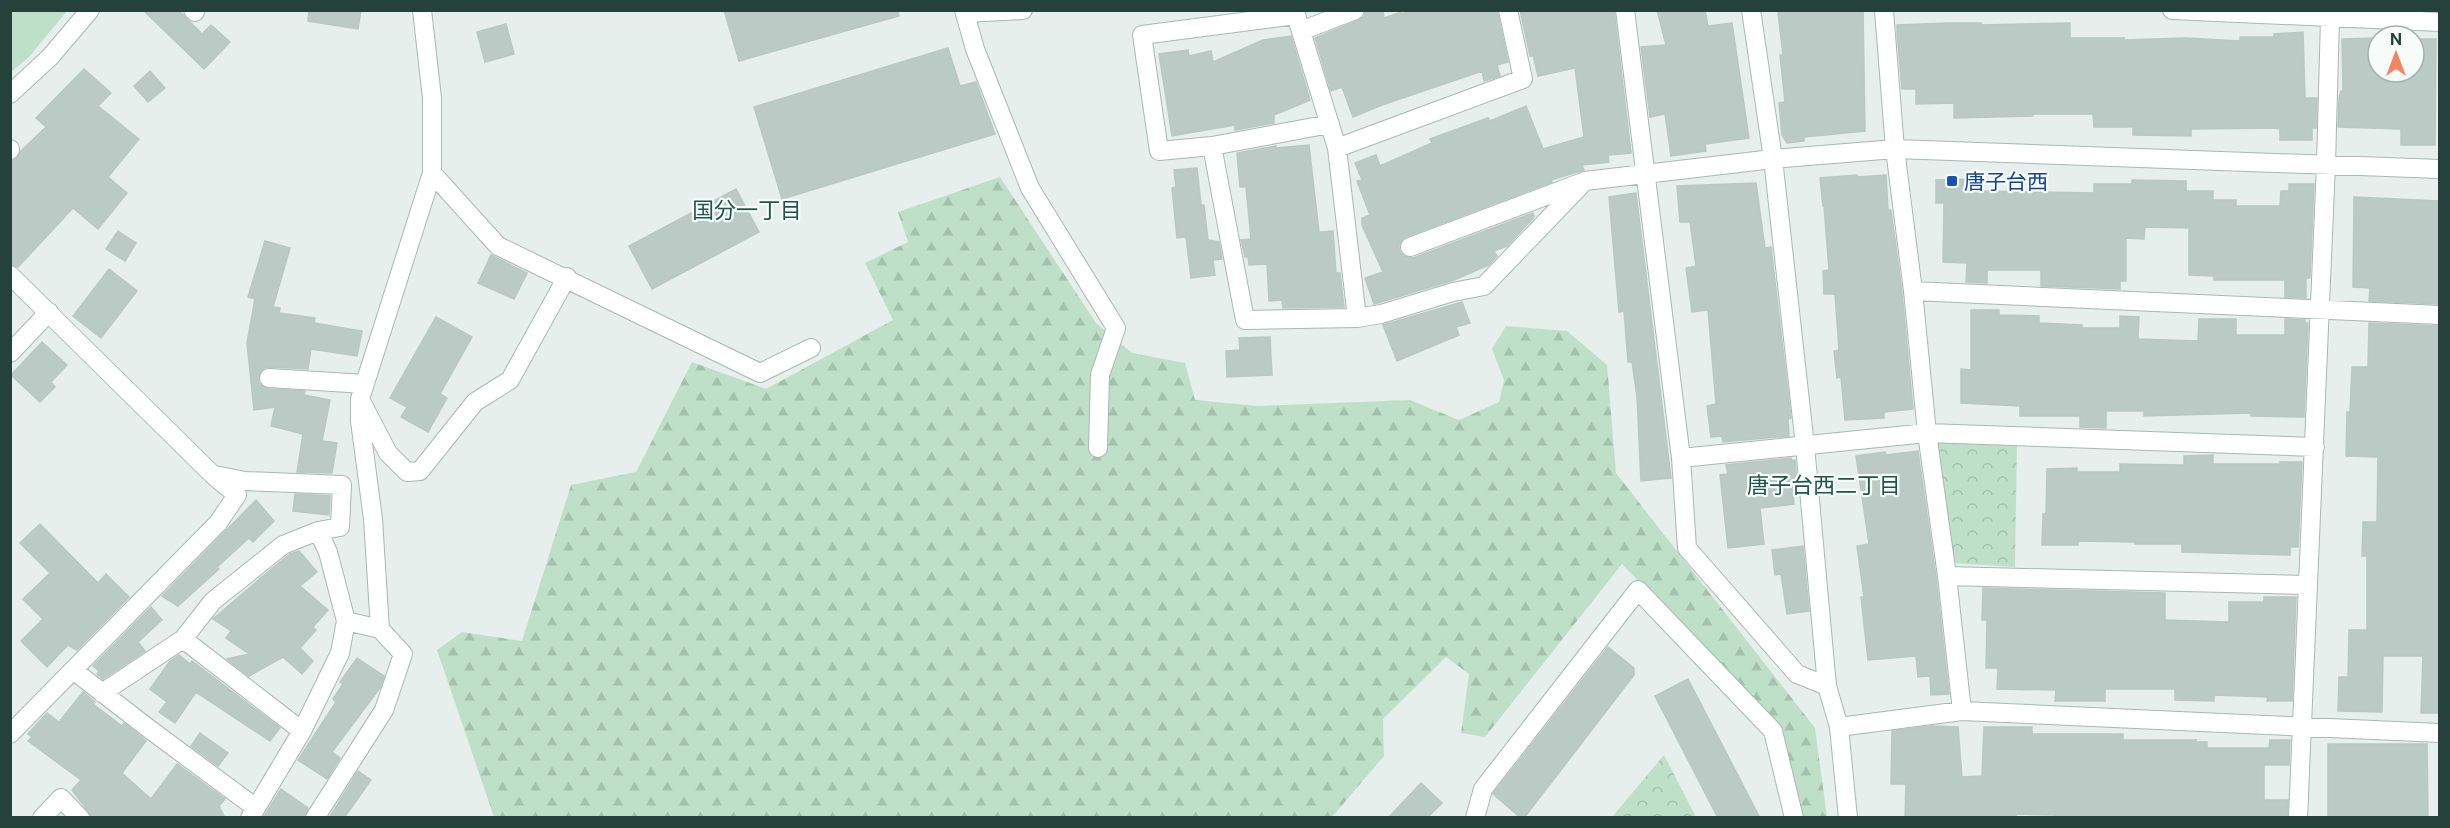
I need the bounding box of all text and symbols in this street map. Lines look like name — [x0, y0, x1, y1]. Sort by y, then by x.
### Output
north arrow — [2366, 24, 2426, 84]
text: N — [2390, 30, 2402, 49]
place label: 唐子台西 — [1964, 169, 2048, 194]
marker: 唐子台西 — [1945, 174, 1959, 188]
district label: 国分一丁目 — [692, 197, 802, 223]
district label: 唐子台西二丁目 — [1747, 472, 1901, 498]

